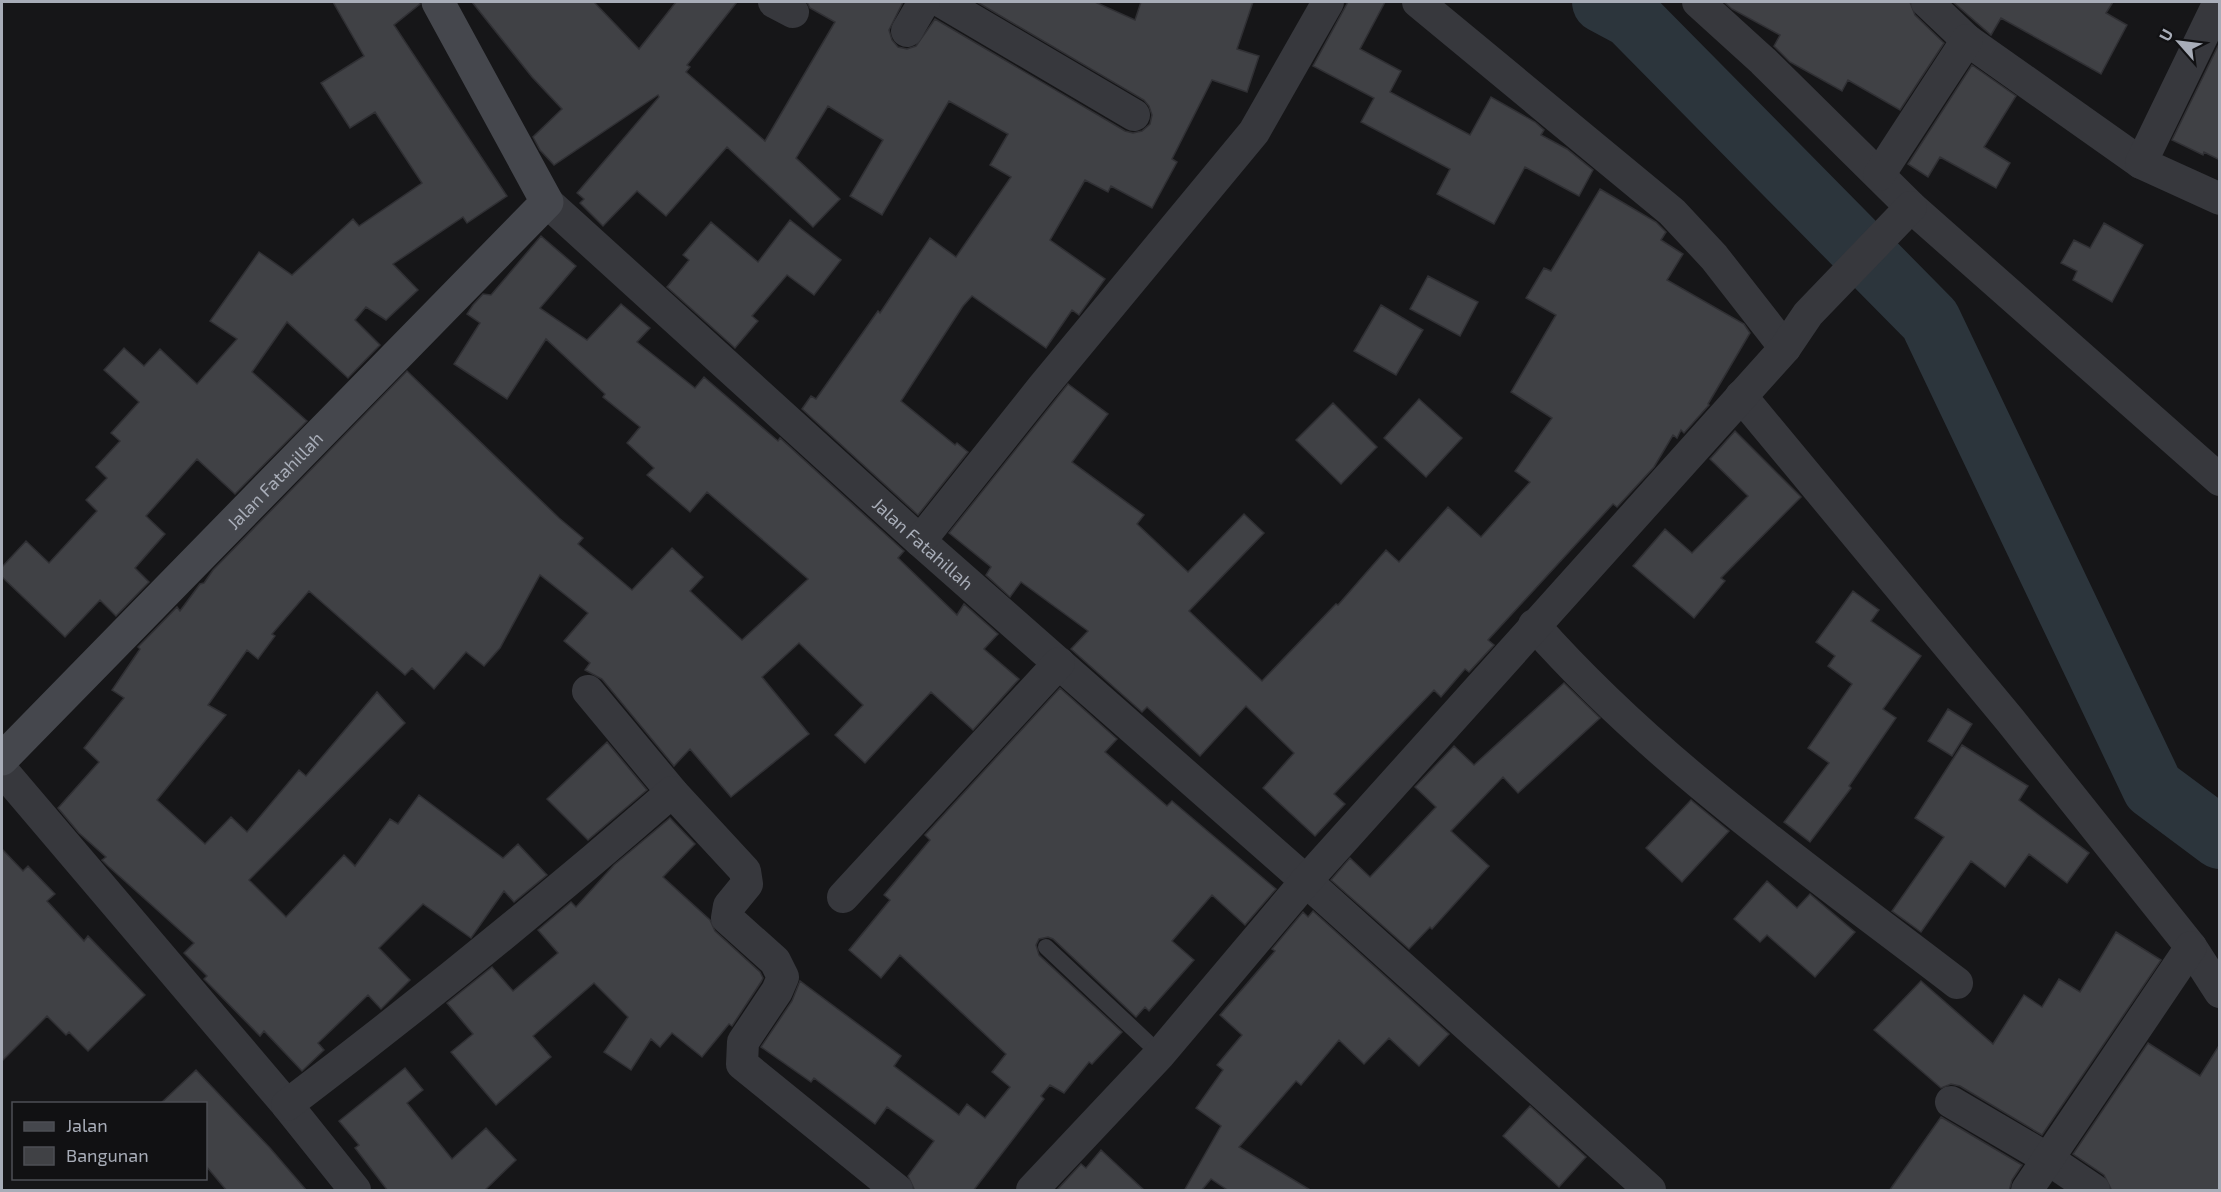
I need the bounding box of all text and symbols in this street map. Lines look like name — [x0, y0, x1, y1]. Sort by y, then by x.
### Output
north arrow — [2149, 12, 2209, 72]
text: U — [2154, 25, 2176, 44]
street label: Jalan Fatahillah — [222, 427, 327, 534]
street label: Jalan Fatahillah — [868, 493, 978, 594]
legend — [12, 1102, 207, 1180]
text: Jalan — [66, 1114, 108, 1136]
text: Bangunan — [66, 1144, 149, 1166]

